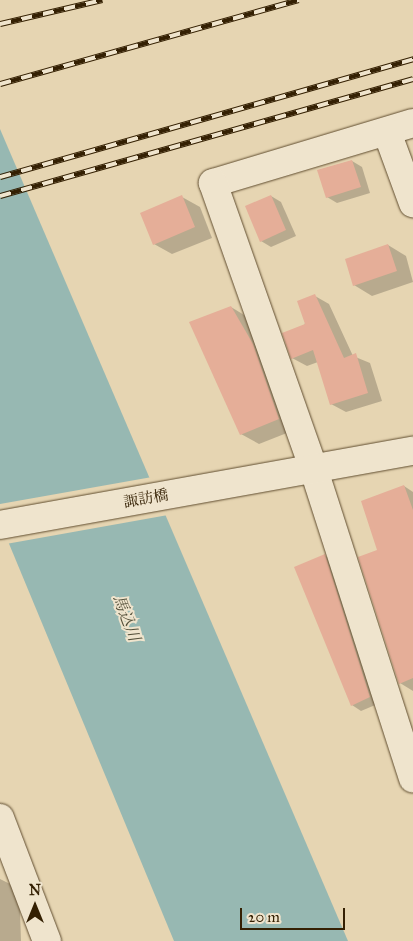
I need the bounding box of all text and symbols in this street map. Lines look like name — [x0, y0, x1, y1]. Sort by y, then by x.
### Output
street label: 諏訪橋 — [122, 486, 170, 512]
water label: 馬込川 — [108, 592, 144, 644]
north arrow — [10, 881, 60, 931]
text: N — [29, 882, 41, 899]
scale bar — [243, 898, 348, 930]
text: 20 m — [248, 908, 280, 926]

